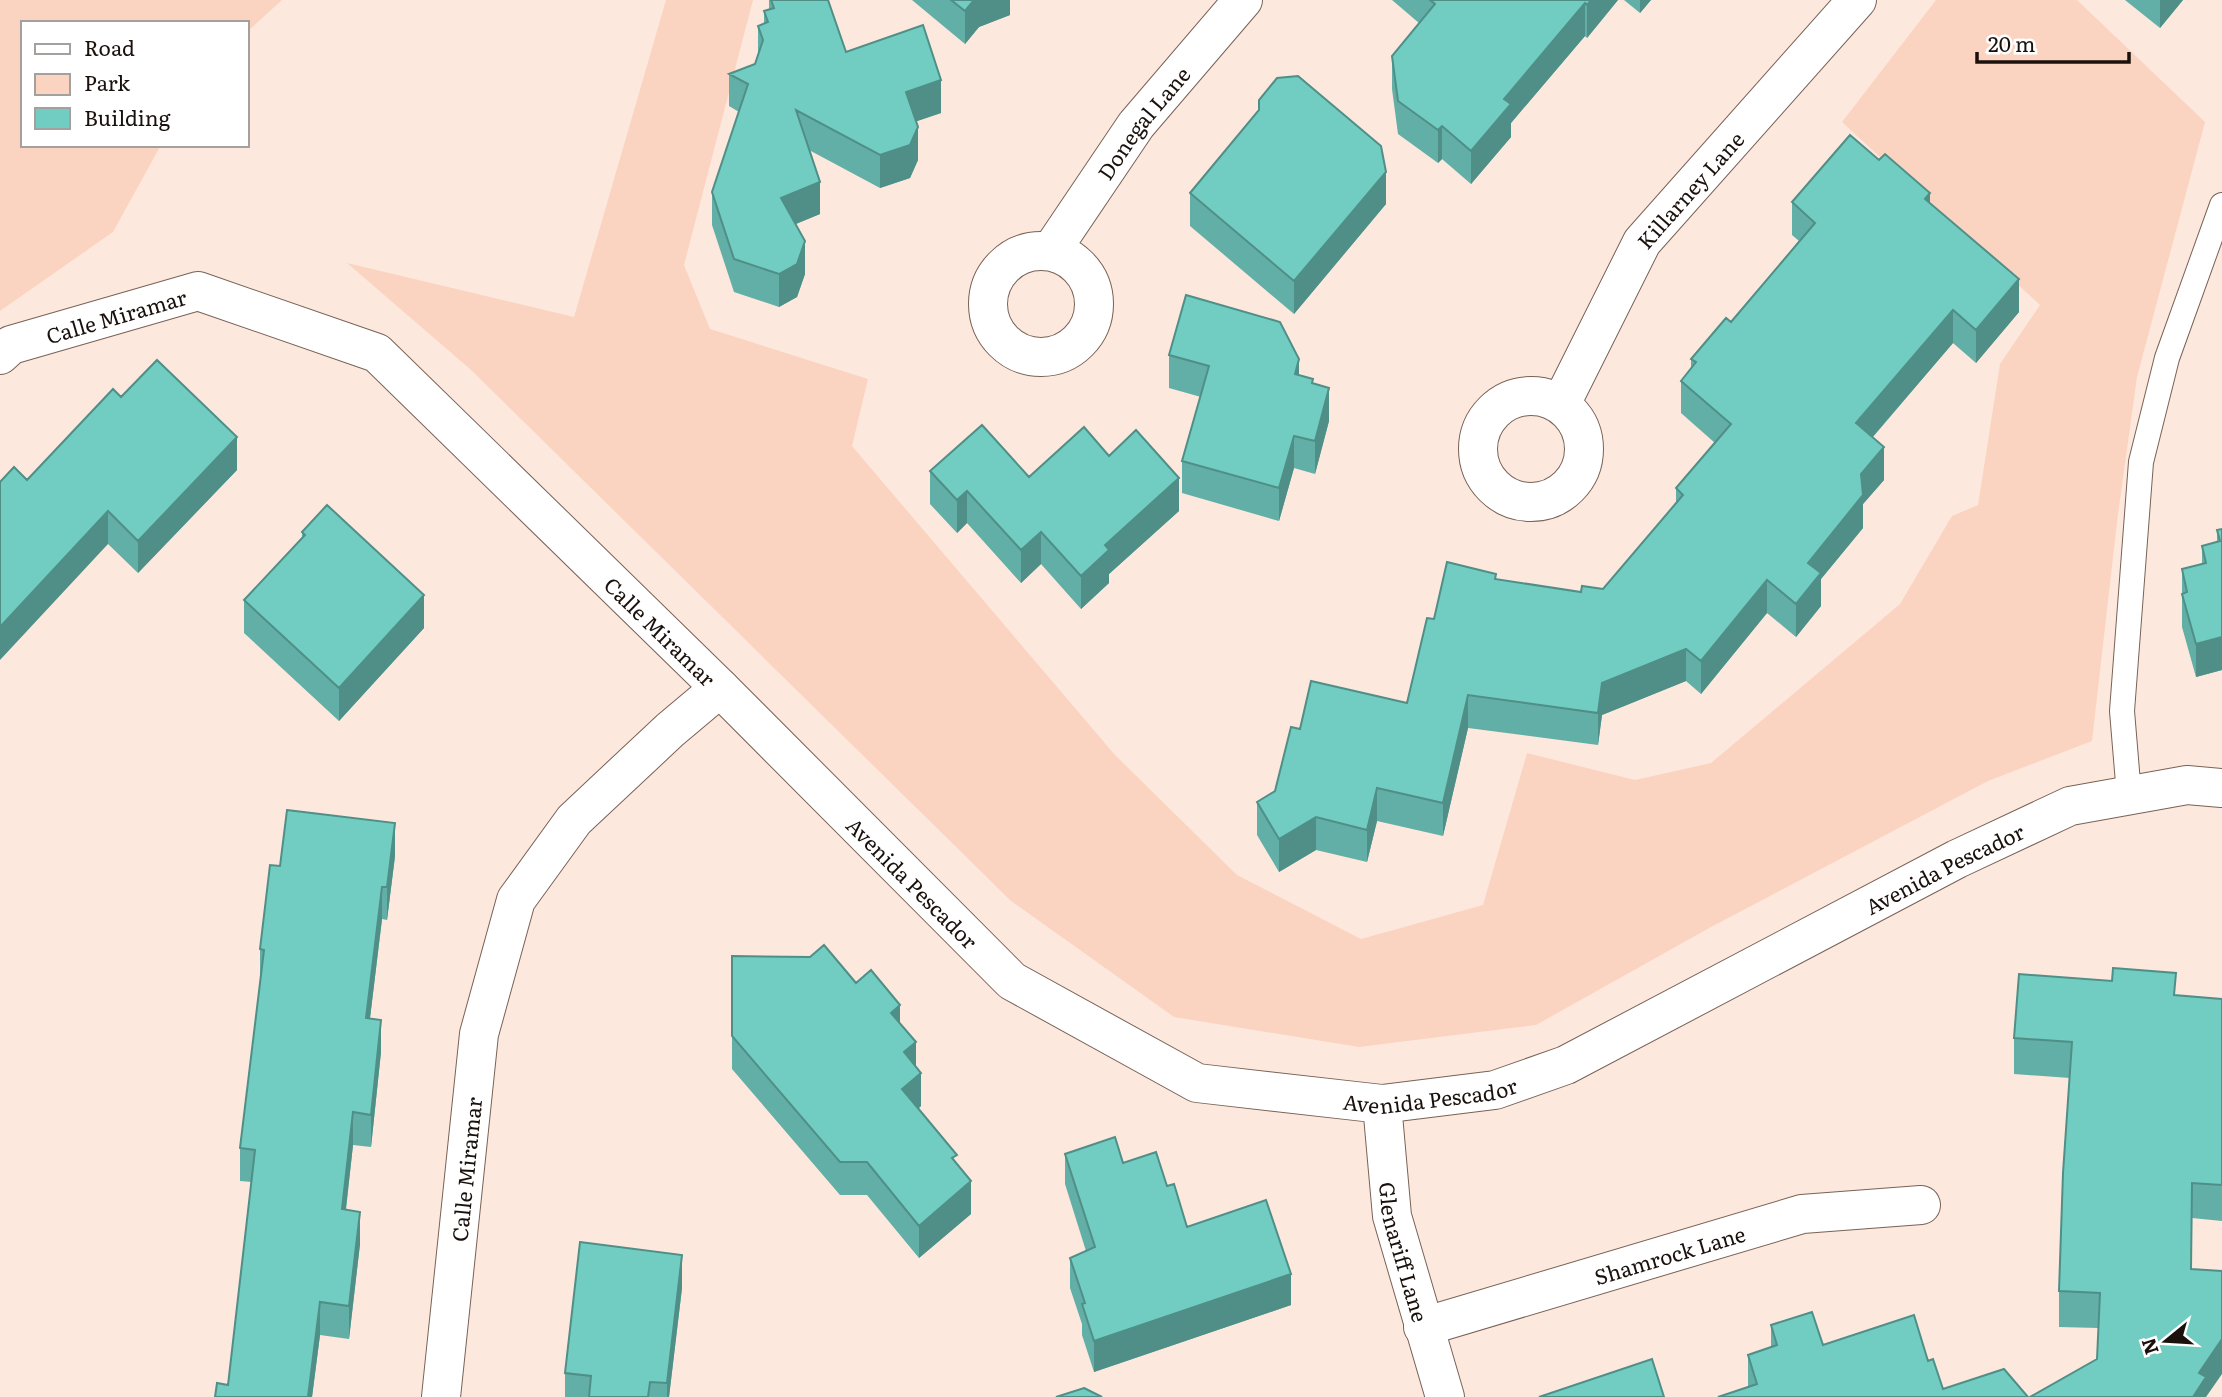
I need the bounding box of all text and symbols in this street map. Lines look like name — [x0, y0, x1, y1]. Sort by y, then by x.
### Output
legend — [21, 21, 248, 147]
scale bar — [1977, 21, 2129, 65]
text: 20 m — [1988, 27, 2035, 58]
text: Road — [84, 31, 135, 62]
street label: Donegal Lane — [1088, 59, 1196, 185]
text: Park — [84, 66, 130, 97]
text: Building — [84, 101, 171, 132]
street label: Killarney Lane — [1628, 123, 1750, 255]
street label: Calle Miramar — [42, 280, 190, 350]
street label: Calle Miramar — [598, 569, 724, 692]
street label: Avenida Pescador — [841, 809, 986, 955]
street label: Avenida Pescador — [1859, 814, 2029, 921]
street label: Avenida Pescador — [1342, 1068, 1521, 1120]
street label: Calle Miramar — [442, 1095, 488, 1243]
street label: Glenariff Lane — [1374, 1180, 1438, 1325]
street label: Shamrock Lane — [1590, 1216, 1749, 1291]
north arrow — [2131, 1306, 2201, 1376]
text: N — [2133, 1335, 2165, 1358]

